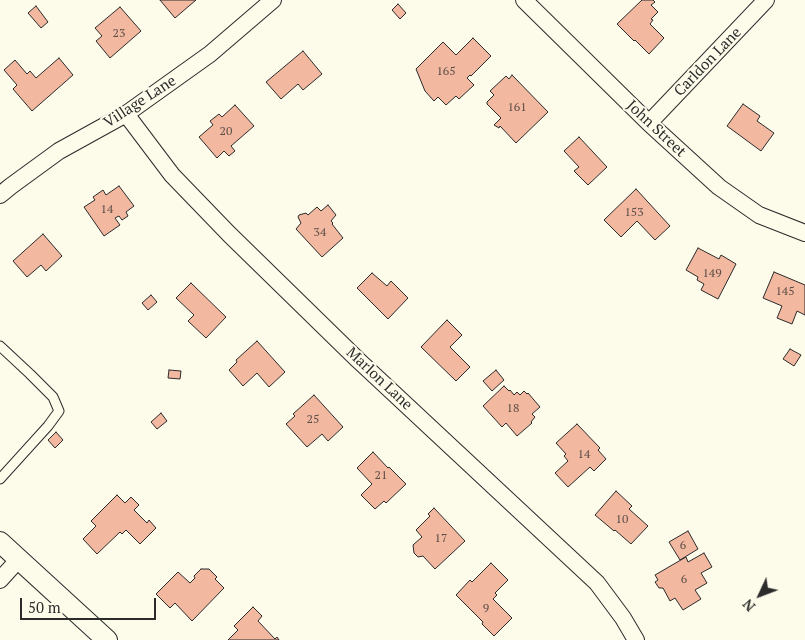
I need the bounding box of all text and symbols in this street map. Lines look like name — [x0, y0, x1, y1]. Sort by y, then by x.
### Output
street label: Carldon Lane — [671, 24, 745, 100]
house number: 23 — [113, 27, 125, 41]
house number: 165 — [436, 65, 456, 79]
street label: Village Lane — [100, 72, 180, 132]
street label: John Street — [623, 97, 689, 161]
house number: 161 — [507, 101, 527, 115]
house number: 20 — [220, 125, 232, 139]
house number: 14 — [101, 203, 113, 217]
house number: 153 — [624, 206, 644, 220]
house number: 34 — [314, 226, 326, 240]
house number: 149 — [702, 267, 722, 281]
house number: 145 — [775, 285, 795, 299]
street label: Marlon Lane — [342, 344, 416, 414]
house number: 18 — [507, 402, 519, 416]
house number: 25 — [307, 413, 319, 427]
house number: 14 — [578, 448, 590, 462]
house number: 21 — [375, 469, 387, 483]
house number: 10 — [616, 513, 628, 527]
house number: 17 — [435, 532, 447, 546]
house number: 6 — [680, 539, 686, 553]
north arrow — [735, 570, 785, 620]
house number: 6 — [681, 573, 687, 587]
scale bar — [22, 588, 159, 620]
text: N — [738, 595, 759, 616]
text: 50 m — [28, 597, 61, 617]
house number: 9 — [483, 602, 489, 616]

